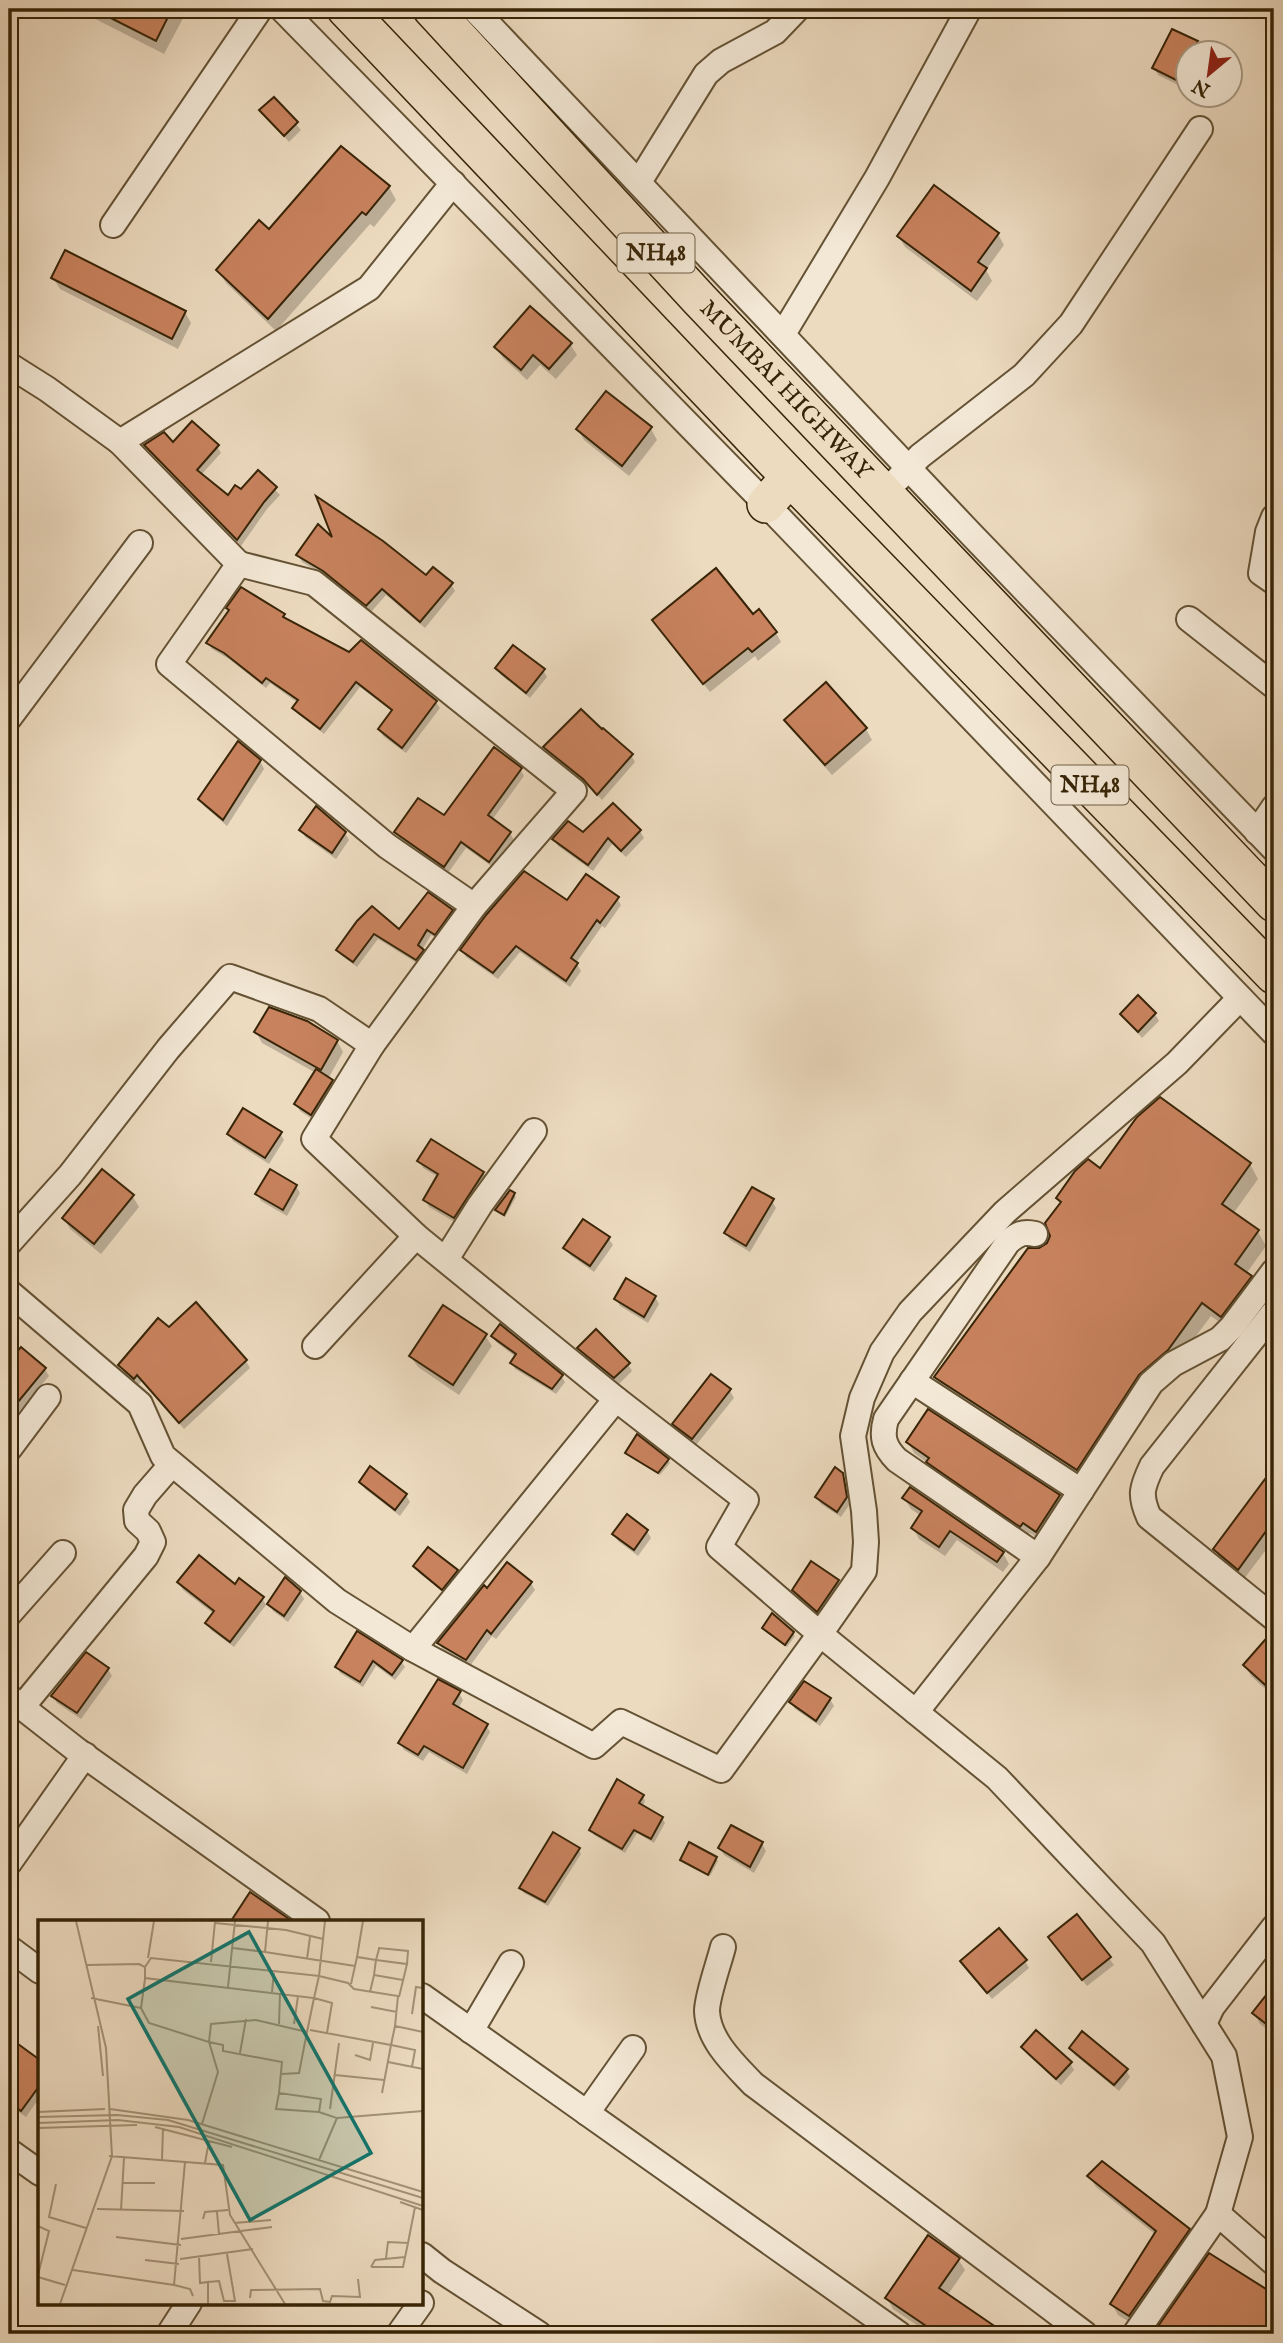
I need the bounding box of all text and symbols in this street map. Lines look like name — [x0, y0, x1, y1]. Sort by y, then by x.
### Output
north arrow — [1174, 38, 1244, 108]
text: N — [1188, 72, 1216, 102]
road number: NH48 — [618, 234, 694, 272]
street label: MUMBAI HIGHWAY — [693, 293, 880, 488]
road number: NH48 — [1052, 765, 1128, 804]
inset map — [38, 1920, 424, 2304]

